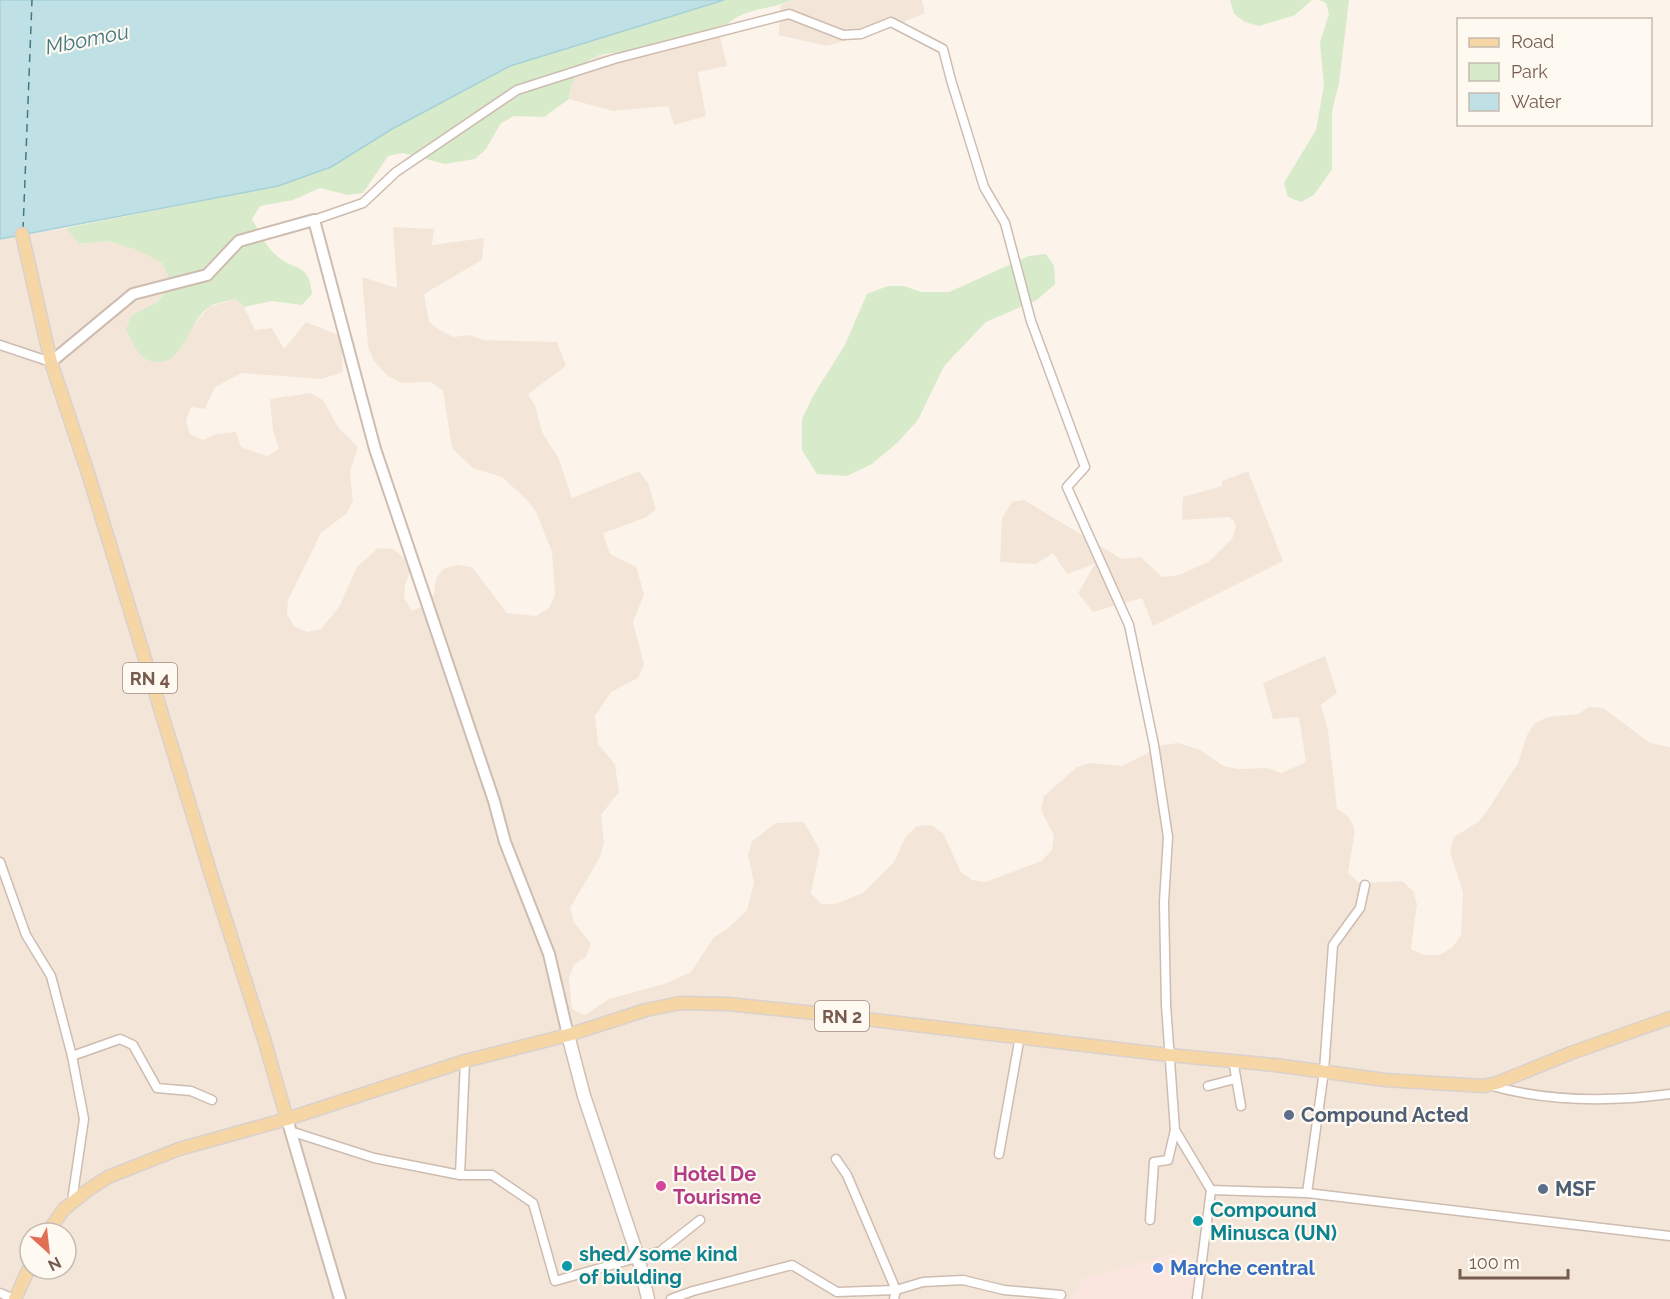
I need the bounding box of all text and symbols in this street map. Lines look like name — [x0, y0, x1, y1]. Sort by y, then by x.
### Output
legend — [1457, 18, 1652, 126]
water label: Mbomou — [43, 19, 131, 59]
text: Road — [1511, 31, 1554, 52]
text: Park — [1511, 61, 1548, 82]
text: Water — [1511, 91, 1562, 112]
road number: RN 4 — [123, 663, 177, 693]
road number: RN 2 — [815, 1001, 869, 1031]
place label: Compound Acted — [1301, 1103, 1469, 1127]
marker: Compound Acted — [1282, 1108, 1296, 1122]
place label: Hotel De Tourisme — [673, 1162, 761, 1209]
place label: MSF — [1555, 1177, 1597, 1201]
marker: Hotel De Tourisme — [654, 1179, 668, 1193]
marker: MSF — [1536, 1182, 1550, 1196]
place label: Compound Minusca (UN) — [1210, 1198, 1337, 1245]
marker: Compound Minusca (UN) — [1191, 1214, 1205, 1228]
north arrow — [18, 1221, 78, 1281]
place label: shed/some kind of biulding — [579, 1242, 738, 1289]
scale bar — [1460, 1242, 1568, 1280]
text: 100 m — [1469, 1252, 1520, 1273]
text: N — [45, 1253, 64, 1275]
place label: Marche central — [1170, 1256, 1315, 1280]
marker: shed/some kind of biulding — [560, 1259, 574, 1273]
marker: Marche central — [1151, 1261, 1165, 1275]

